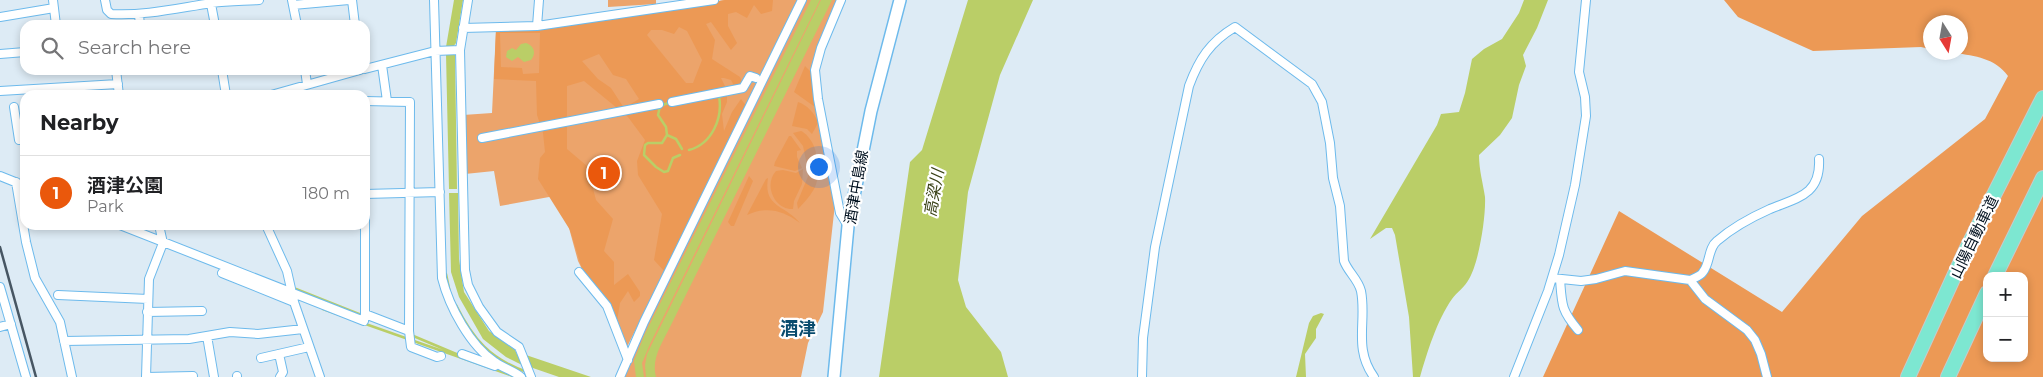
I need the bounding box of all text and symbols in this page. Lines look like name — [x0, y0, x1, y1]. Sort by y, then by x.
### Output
north arrow — [1923, 15, 1968, 60]
search box — [20, 20, 370, 75]
icon: search — [38, 34, 66, 62]
text: Search here — [78, 36, 191, 59]
text: Nearby — [40, 110, 119, 135]
street label: 酒津中島線 — [840, 148, 872, 226]
pin: 1 — [588, 154, 620, 192]
your location — [806, 154, 832, 180]
water label: 高梁川 — [920, 166, 948, 218]
text: 酒津公園 — [87, 174, 163, 197]
text: 1 — [53, 184, 59, 203]
text: 180 m — [302, 184, 350, 203]
street label: 山陽自動車道 — [1946, 192, 2002, 282]
text: Park — [87, 197, 124, 216]
map controls — [1983, 272, 2028, 362]
button: + — [1983, 272, 2028, 317]
button: − — [1983, 317, 2028, 362]
district label: 酒津 — [780, 318, 816, 340]

